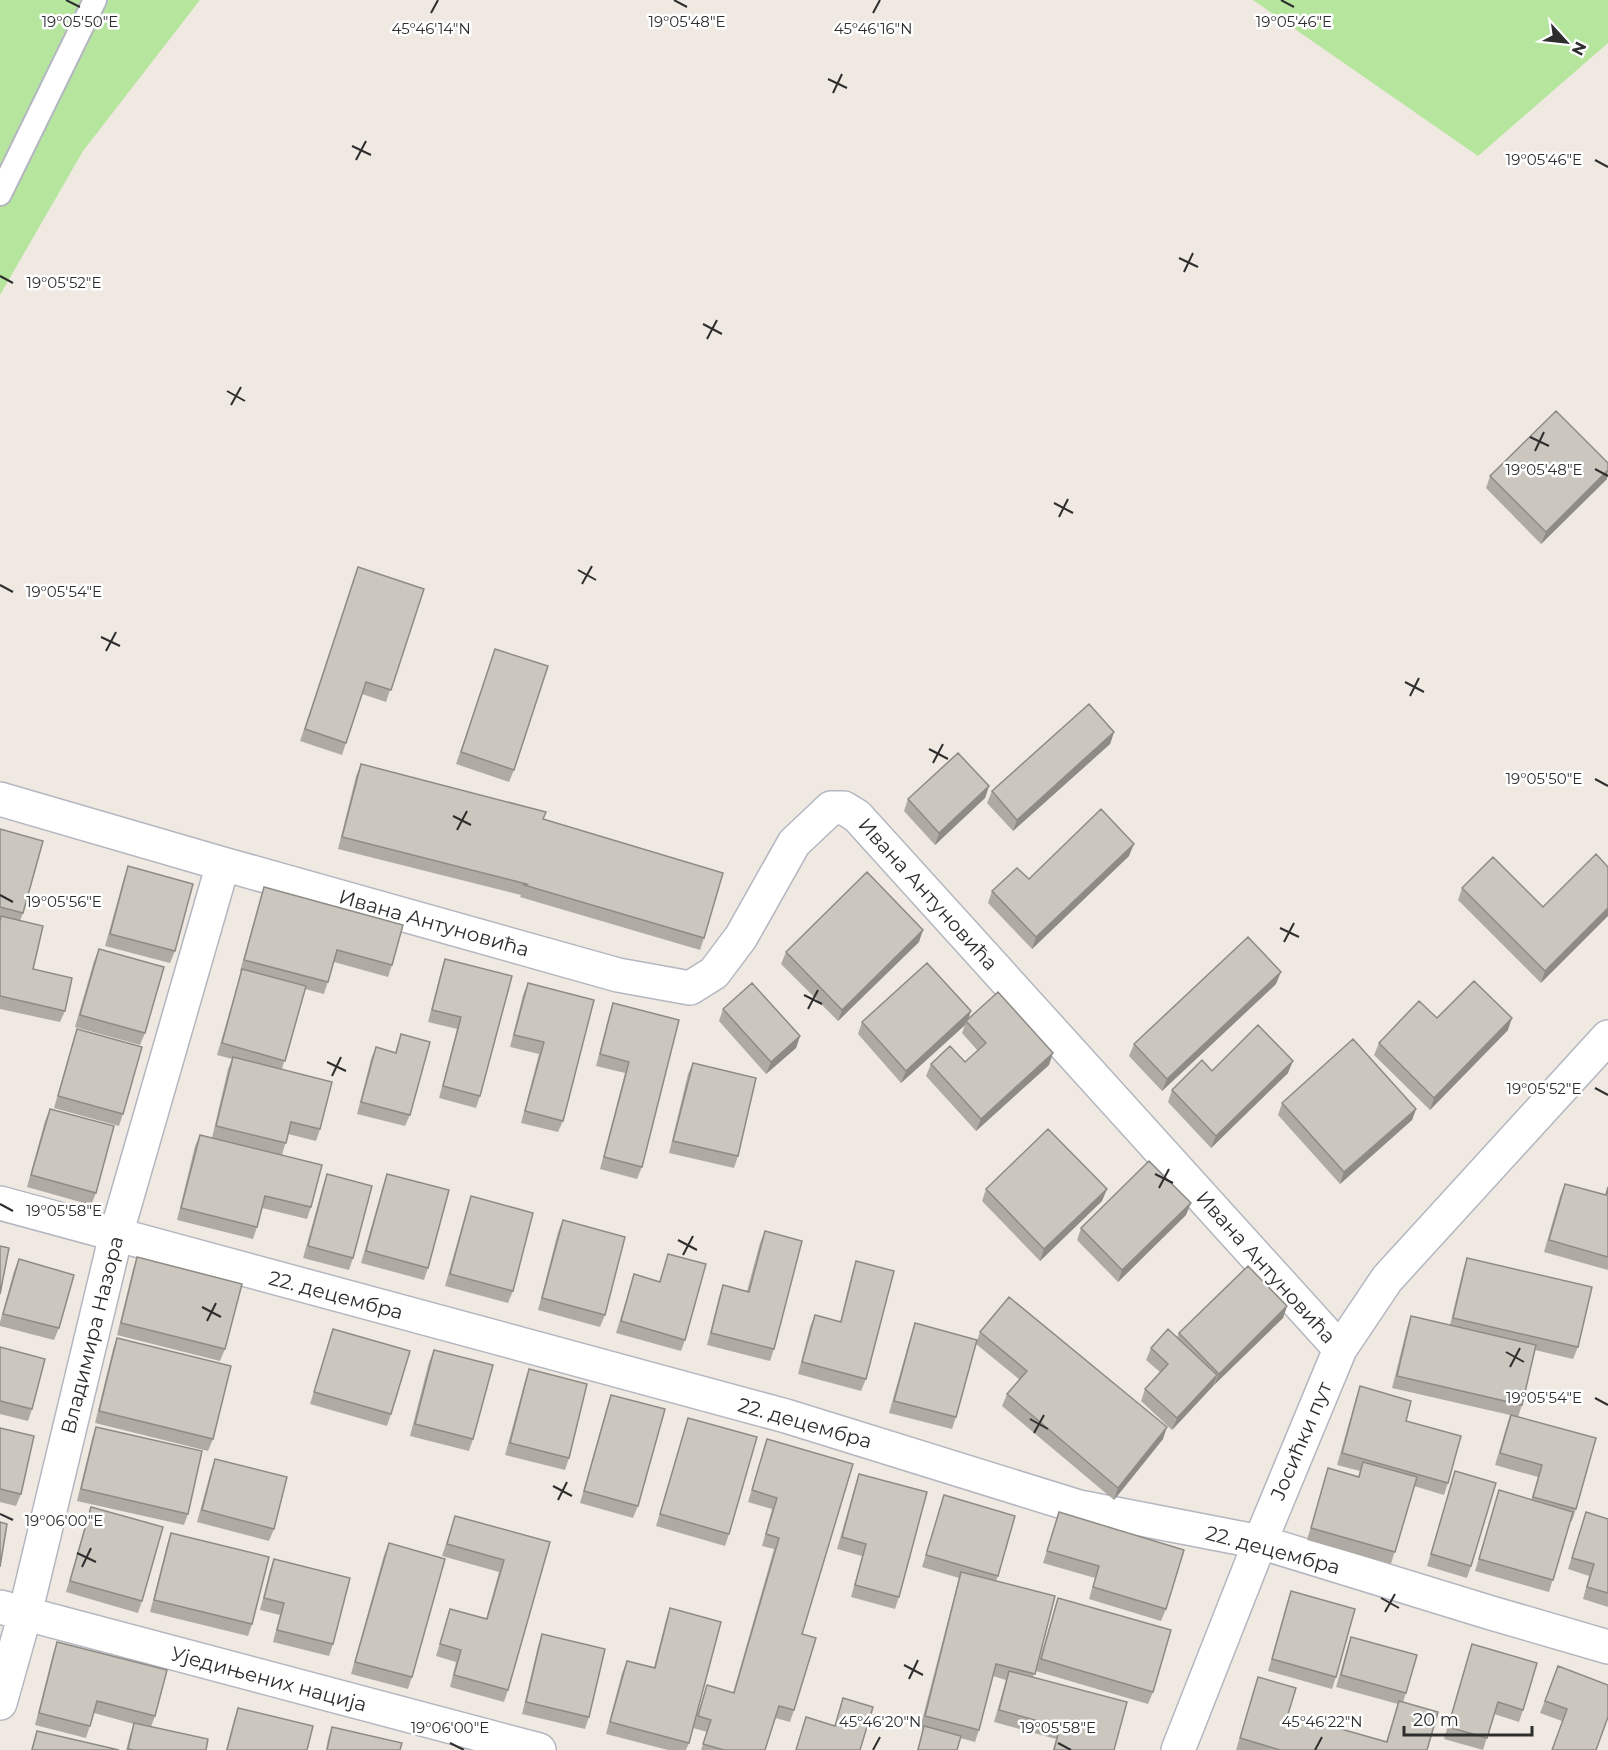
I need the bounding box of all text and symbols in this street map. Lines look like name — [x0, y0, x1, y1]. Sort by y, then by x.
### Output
text: 19°05'50"E — [42, 12, 118, 31]
text: 19°05'48"E — [648, 12, 726, 31]
text: 19°05'46"E — [1256, 12, 1332, 31]
north arrow — [1536, 12, 1596, 72]
text: 45°46'14"N — [391, 19, 471, 38]
text: 45°46'16"N — [834, 19, 912, 38]
text: N — [1568, 39, 1590, 59]
text: 19°05'46"E — [1506, 150, 1582, 169]
text: 19°05'52"E — [26, 273, 102, 292]
text: 19°05'48"E — [1505, 460, 1583, 479]
text: 19°05'54"E — [26, 582, 102, 601]
text: 19°05'50"E — [1506, 769, 1582, 788]
street label: Ивана Антуновића — [853, 813, 1003, 975]
street label: Ивана Антуновића — [336, 884, 532, 962]
text: 19°05'56"E — [26, 892, 102, 911]
text: 19°05'52"E — [1506, 1079, 1582, 1098]
street label: Ивана Антуновића — [1191, 1186, 1341, 1348]
text: 19°05'58"E — [26, 1201, 102, 1220]
street label: Владимира Назора — [56, 1234, 128, 1436]
street label: 22. децембра — [266, 1266, 406, 1324]
street label: Јосићки пут — [1265, 1378, 1337, 1504]
text: 19°05'54"E — [1506, 1388, 1582, 1407]
street label: 22. децембра — [735, 1392, 875, 1454]
text: 19°06'00"E — [25, 1511, 103, 1530]
street label: 22. децембра — [1203, 1521, 1343, 1579]
street label: Уједињених нација — [169, 1641, 369, 1717]
scale bar — [1404, 1699, 1532, 1737]
text: 20 m — [1413, 1709, 1459, 1731]
text: 45°46'20"N — [839, 1712, 921, 1731]
text: 45°46'22"N — [1281, 1712, 1363, 1731]
text: 19°06'00"E — [411, 1718, 489, 1737]
text: 19°05'58"E — [1020, 1718, 1096, 1737]

